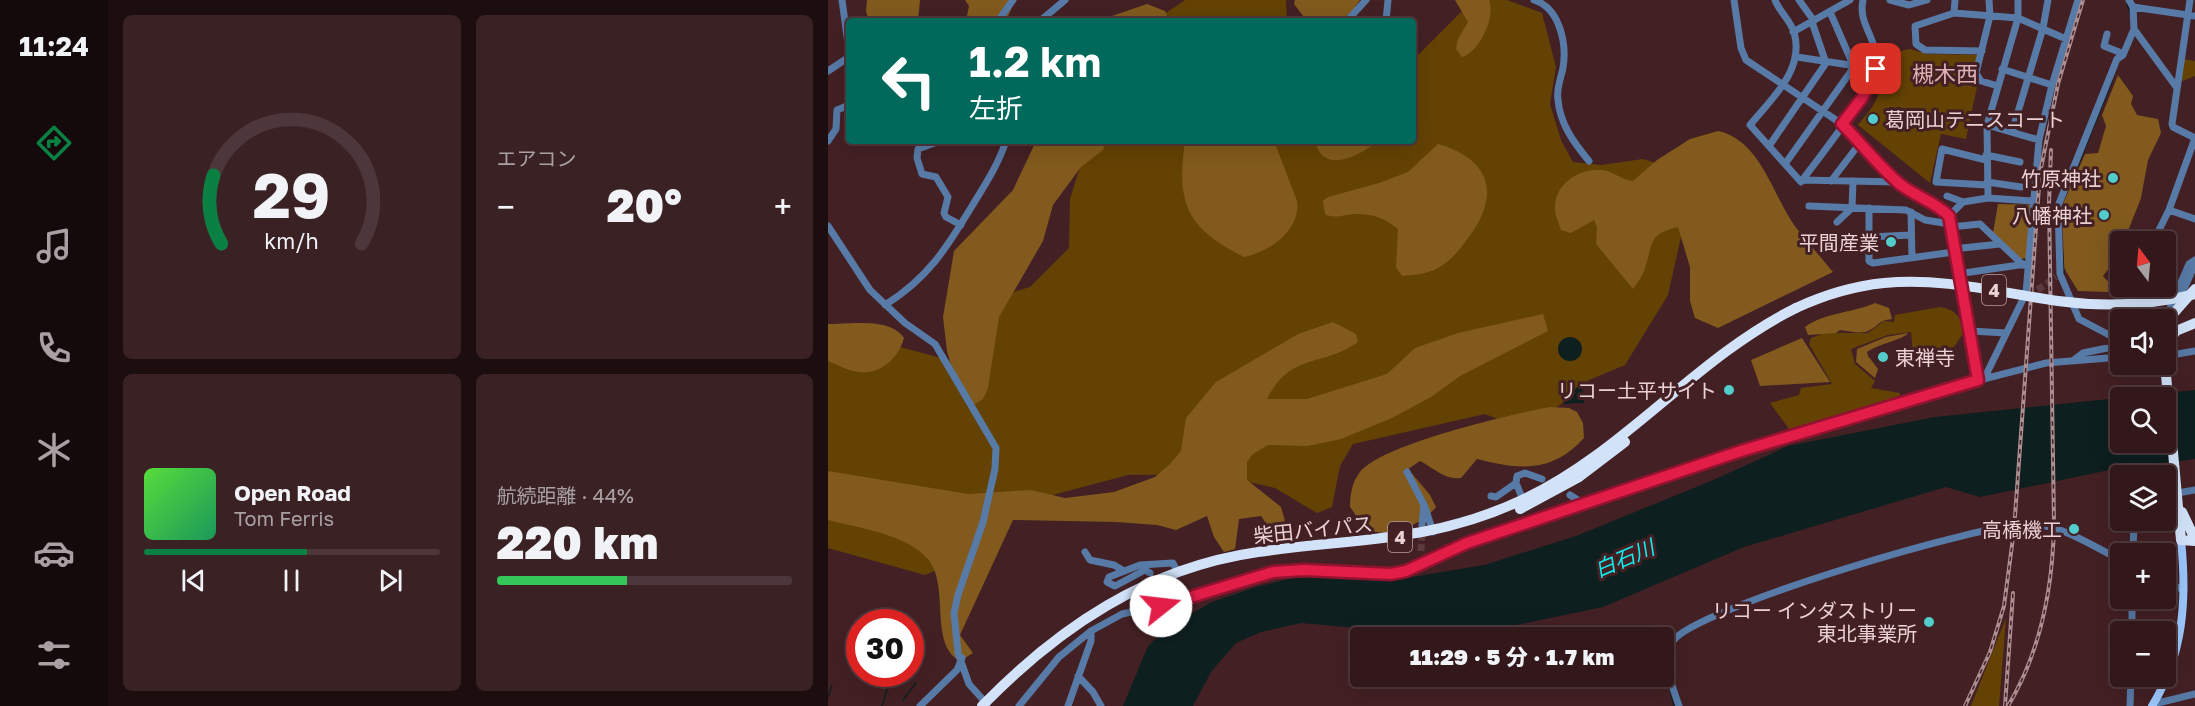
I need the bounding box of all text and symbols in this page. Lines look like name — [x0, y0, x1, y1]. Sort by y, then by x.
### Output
text: 11:24 — [19, 30, 89, 62]
text: 1.2 km — [969, 36, 1101, 86]
icon: left — [870, 42, 948, 120]
pin — [1850, 43, 1901, 94]
icon: arrive — [1859, 52, 1892, 85]
district label: 槻木西 — [1912, 60, 1978, 87]
text: 左折 — [969, 92, 1023, 124]
place label: 葛岡山テニスコート — [1885, 107, 2065, 131]
marker: 葛岡山テニスコート — [1866, 112, 1880, 126]
icon: directions — [33, 122, 75, 164]
text: エアコン — [497, 146, 577, 170]
text: 29 — [253, 157, 331, 232]
place label: 竹原神社 — [2021, 166, 2101, 190]
marker: 竹原神社 — [2106, 171, 2120, 185]
text: 20° — [607, 178, 682, 232]
text: − — [497, 187, 515, 226]
text: + — [774, 187, 792, 226]
place label: 八幡神社 — [2012, 203, 2092, 227]
marker: 八幡神社 — [2097, 208, 2111, 222]
icon: music — [33, 225, 75, 267]
text: km/h — [264, 228, 319, 254]
place label: 平間産業 — [1799, 230, 1879, 254]
north arrow — [2110, 231, 2176, 297]
map controls — [2110, 231, 2176, 687]
marker: 平間産業 — [1884, 235, 1898, 249]
road number: 4 — [1982, 275, 2006, 305]
button: sound — [2110, 309, 2176, 375]
icon: phone — [33, 327, 75, 369]
place label: 東禅寺 — [1895, 345, 1955, 369]
marker: 東禅寺 — [1876, 350, 1890, 364]
place label: リコー土平サイト — [1557, 378, 1717, 402]
marker: リコー土平サイト — [1722, 383, 1736, 397]
button: search — [2110, 387, 2176, 453]
icon: climate — [33, 429, 75, 471]
button: layers — [2110, 465, 2176, 531]
text: Open Road — [234, 479, 351, 506]
text: 航続距離 · 44% — [497, 483, 634, 507]
text: Tom Ferris — [234, 506, 334, 530]
street label: 柴田バイパス — [1252, 511, 1374, 547]
text: 220 km — [497, 515, 658, 569]
place label: 高橋機工 — [1982, 517, 2062, 541]
road number: 4 — [1388, 522, 1412, 552]
marker: 高橋機工 — [2067, 522, 2081, 536]
icon: car — [33, 532, 75, 574]
water label: 白石川 — [1590, 533, 1660, 582]
button: + — [2110, 543, 2176, 609]
icon: previous — [177, 564, 210, 597]
icon: pause — [275, 564, 308, 597]
icon: next — [374, 564, 407, 597]
position arrow — [1129, 574, 1193, 638]
place label: リコー インダストリー 東北事業所 — [1712, 598, 1917, 645]
speed limit sign: 30 — [846, 609, 924, 687]
marker: リコー インダストリー 東北事業所 — [1922, 615, 1936, 629]
button: − — [2110, 621, 2176, 687]
icon: filters — [33, 634, 75, 676]
text: 11:29 · 5 分 · 1.7 km — [1410, 643, 1614, 670]

